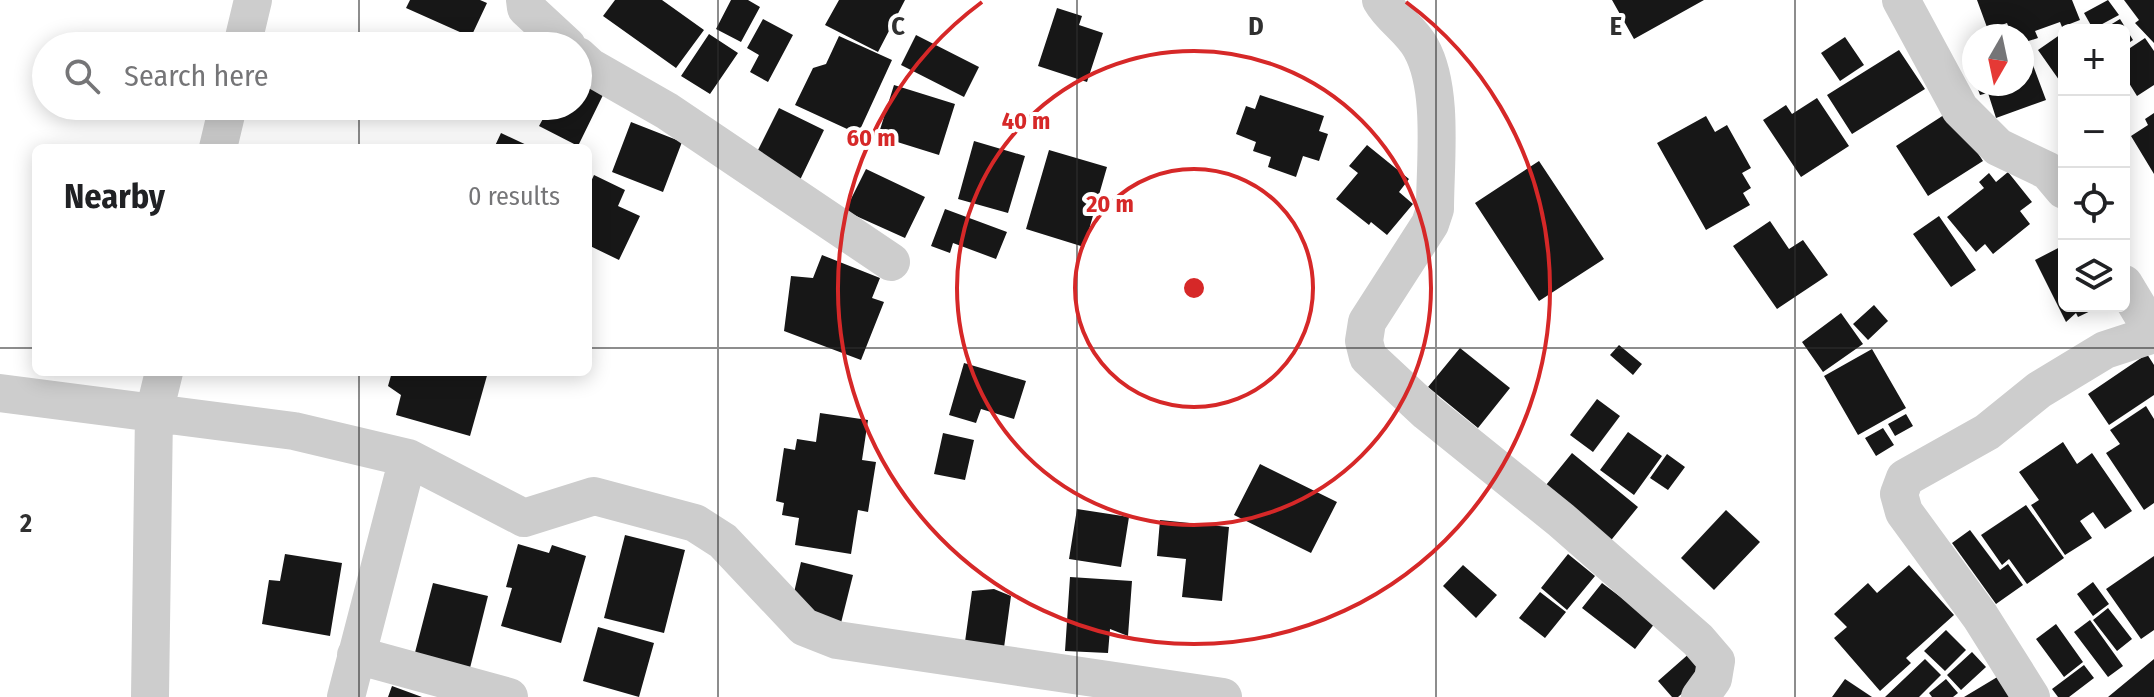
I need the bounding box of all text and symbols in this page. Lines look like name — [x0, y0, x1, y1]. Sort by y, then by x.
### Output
text: C — [891, 11, 905, 42]
text: D — [1248, 11, 1264, 42]
text: E — [1610, 11, 1622, 42]
north arrow — [1962, 24, 2034, 96]
map controls — [2058, 24, 2130, 312]
button: + — [2058, 24, 2130, 96]
search box — [32, 32, 592, 120]
icon: search — [60, 54, 104, 98]
text: Search here — [124, 58, 269, 94]
button: − — [2058, 96, 2130, 168]
text: 40 m — [1002, 107, 1050, 135]
text: 60 m — [847, 124, 895, 152]
button: locate — [2058, 168, 2130, 240]
text: Nearby — [64, 176, 165, 217]
text: 0 results — [468, 181, 560, 212]
text: 20 m — [1085, 190, 1134, 218]
button: layers — [2058, 240, 2130, 312]
centre of rings — [1180, 274, 1208, 302]
text: 2 — [19, 508, 32, 539]

